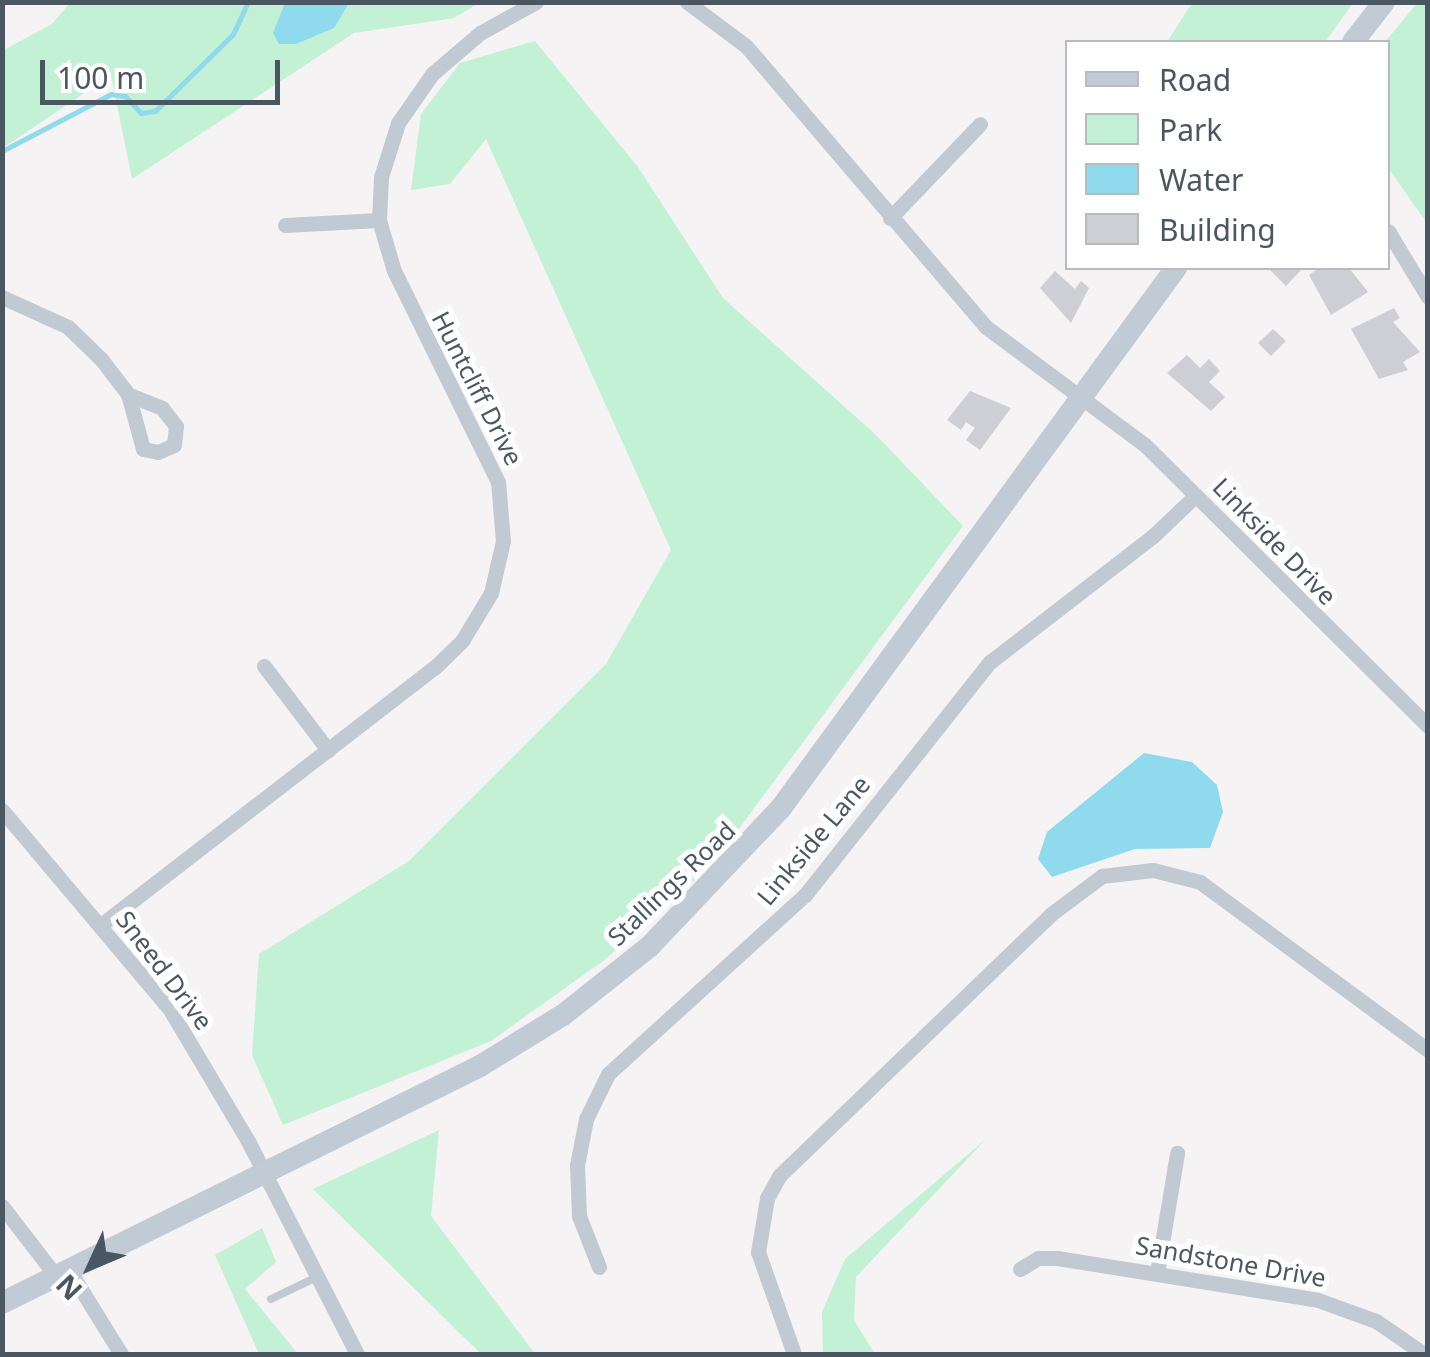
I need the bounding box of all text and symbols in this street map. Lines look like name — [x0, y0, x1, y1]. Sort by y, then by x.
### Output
scale bar — [45, 40, 285, 102]
legend — [1065, 40, 1390, 270]
text: 100 m — [57, 57, 144, 98]
text: Road — [1159, 59, 1231, 100]
text: Park — [1159, 109, 1222, 150]
text: Water — [1159, 159, 1243, 200]
text: Building — [1159, 209, 1276, 250]
street label: Huntcliff Drive — [426, 306, 530, 470]
street label: Linkside Drive — [1207, 471, 1343, 611]
street label: Linkside Lane — [750, 769, 876, 911]
street label: Stallings Road — [601, 815, 741, 951]
street label: Sneed Drive — [111, 905, 219, 1035]
north arrow — [40, 1217, 140, 1317]
street label: Sandstone Drive — [1134, 1230, 1328, 1292]
text: N — [47, 1266, 90, 1309]

